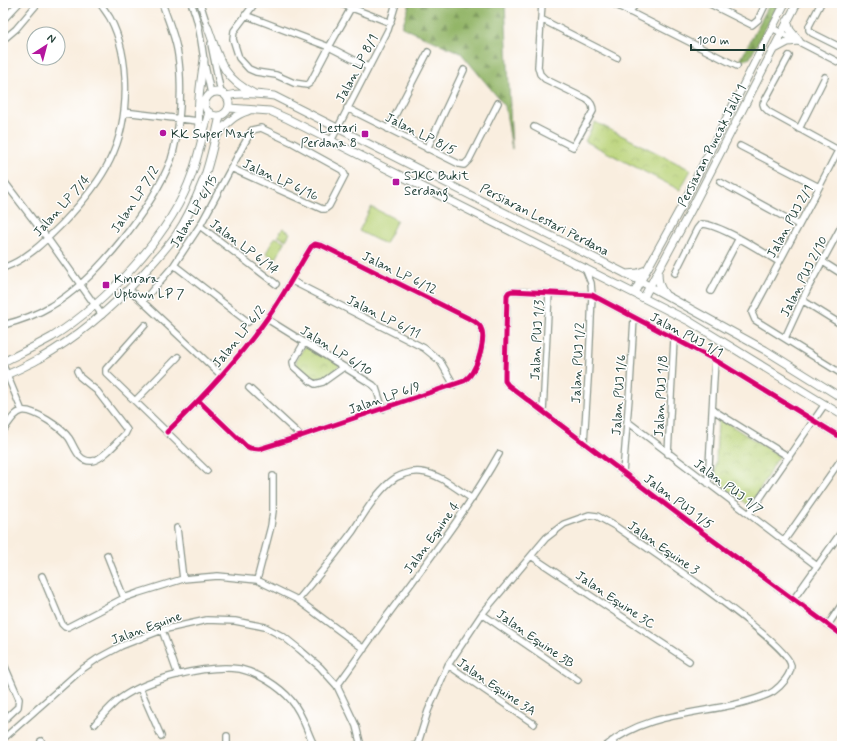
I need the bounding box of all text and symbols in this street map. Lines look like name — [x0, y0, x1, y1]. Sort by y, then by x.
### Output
north arrow — [26, 26, 66, 66]
scale bar — [691, 26, 764, 52]
text: N — [44, 31, 58, 47]
street label: Jalan LP 8/1 — [332, 32, 382, 106]
text: 100 m — [697, 33, 729, 49]
street label: Persiaran Puncak Jalil 1 — [674, 82, 751, 210]
street label: Jalan LP 8/5 — [382, 109, 459, 160]
place label: Lestari Perdana 8 — [301, 120, 357, 152]
place label: KK Super Mart — [171, 126, 254, 143]
marker: KK Super Mart — [158, 128, 168, 138]
marker: Lestari Perdana 8 — [360, 129, 370, 139]
street label: Jalan LP 6/16 — [240, 155, 321, 205]
street label: Jalan LP 7/2 — [107, 163, 163, 236]
place label: SJKC Bukit Serdang — [404, 168, 469, 202]
street label: Jalan LP 7/4 — [30, 171, 95, 240]
street label: Jalan LP 6/15 — [167, 172, 222, 251]
marker: SJKC Bukit Serdang — [391, 177, 401, 187]
street label: Persiaran Lestari Perdana — [477, 180, 612, 260]
street label: Jalan PUJ 2/1 — [763, 182, 817, 261]
street label: Jalan LP 6/14 — [206, 216, 282, 279]
street label: Jalan PUJ 2/10 — [777, 233, 832, 320]
street label: Jalan LP 6/12 — [359, 248, 440, 299]
place label: Kinrara Uptown LP 7 — [114, 271, 185, 303]
marker: Kinrara Uptown LP 7 — [101, 280, 111, 290]
street label: Jalan LP 6/11 — [344, 292, 423, 343]
street label: Jalan PUJ 1/3 — [527, 299, 548, 381]
street label: Jalan LP 6/2 — [209, 302, 270, 371]
street label: Jalan PUJ 1/1 — [647, 309, 726, 362]
street label: Jalan LP 6/10 — [297, 322, 375, 380]
street label: Jalan PUJ 1/2 — [568, 322, 589, 404]
street label: Jalan PUJ 1/6 — [608, 354, 631, 436]
street label: Jalan PUJ 1/8 — [651, 355, 672, 437]
street label: Jalan LP 6/9 — [346, 378, 423, 419]
street label: Jalan PUJ 1/7 — [690, 456, 766, 519]
street label: Jalan PUJ 1/5 — [640, 471, 716, 534]
street label: Jalan Equine 4 — [400, 498, 464, 577]
street label: Jalan Equine 3 — [624, 517, 702, 579]
street label: Jalan Equine 3C — [572, 567, 658, 633]
street label: Jalan Equine 3B — [493, 606, 578, 672]
street label: Jalan Equine — [109, 608, 184, 649]
street label: Jalan Equine 3A — [453, 655, 539, 720]

